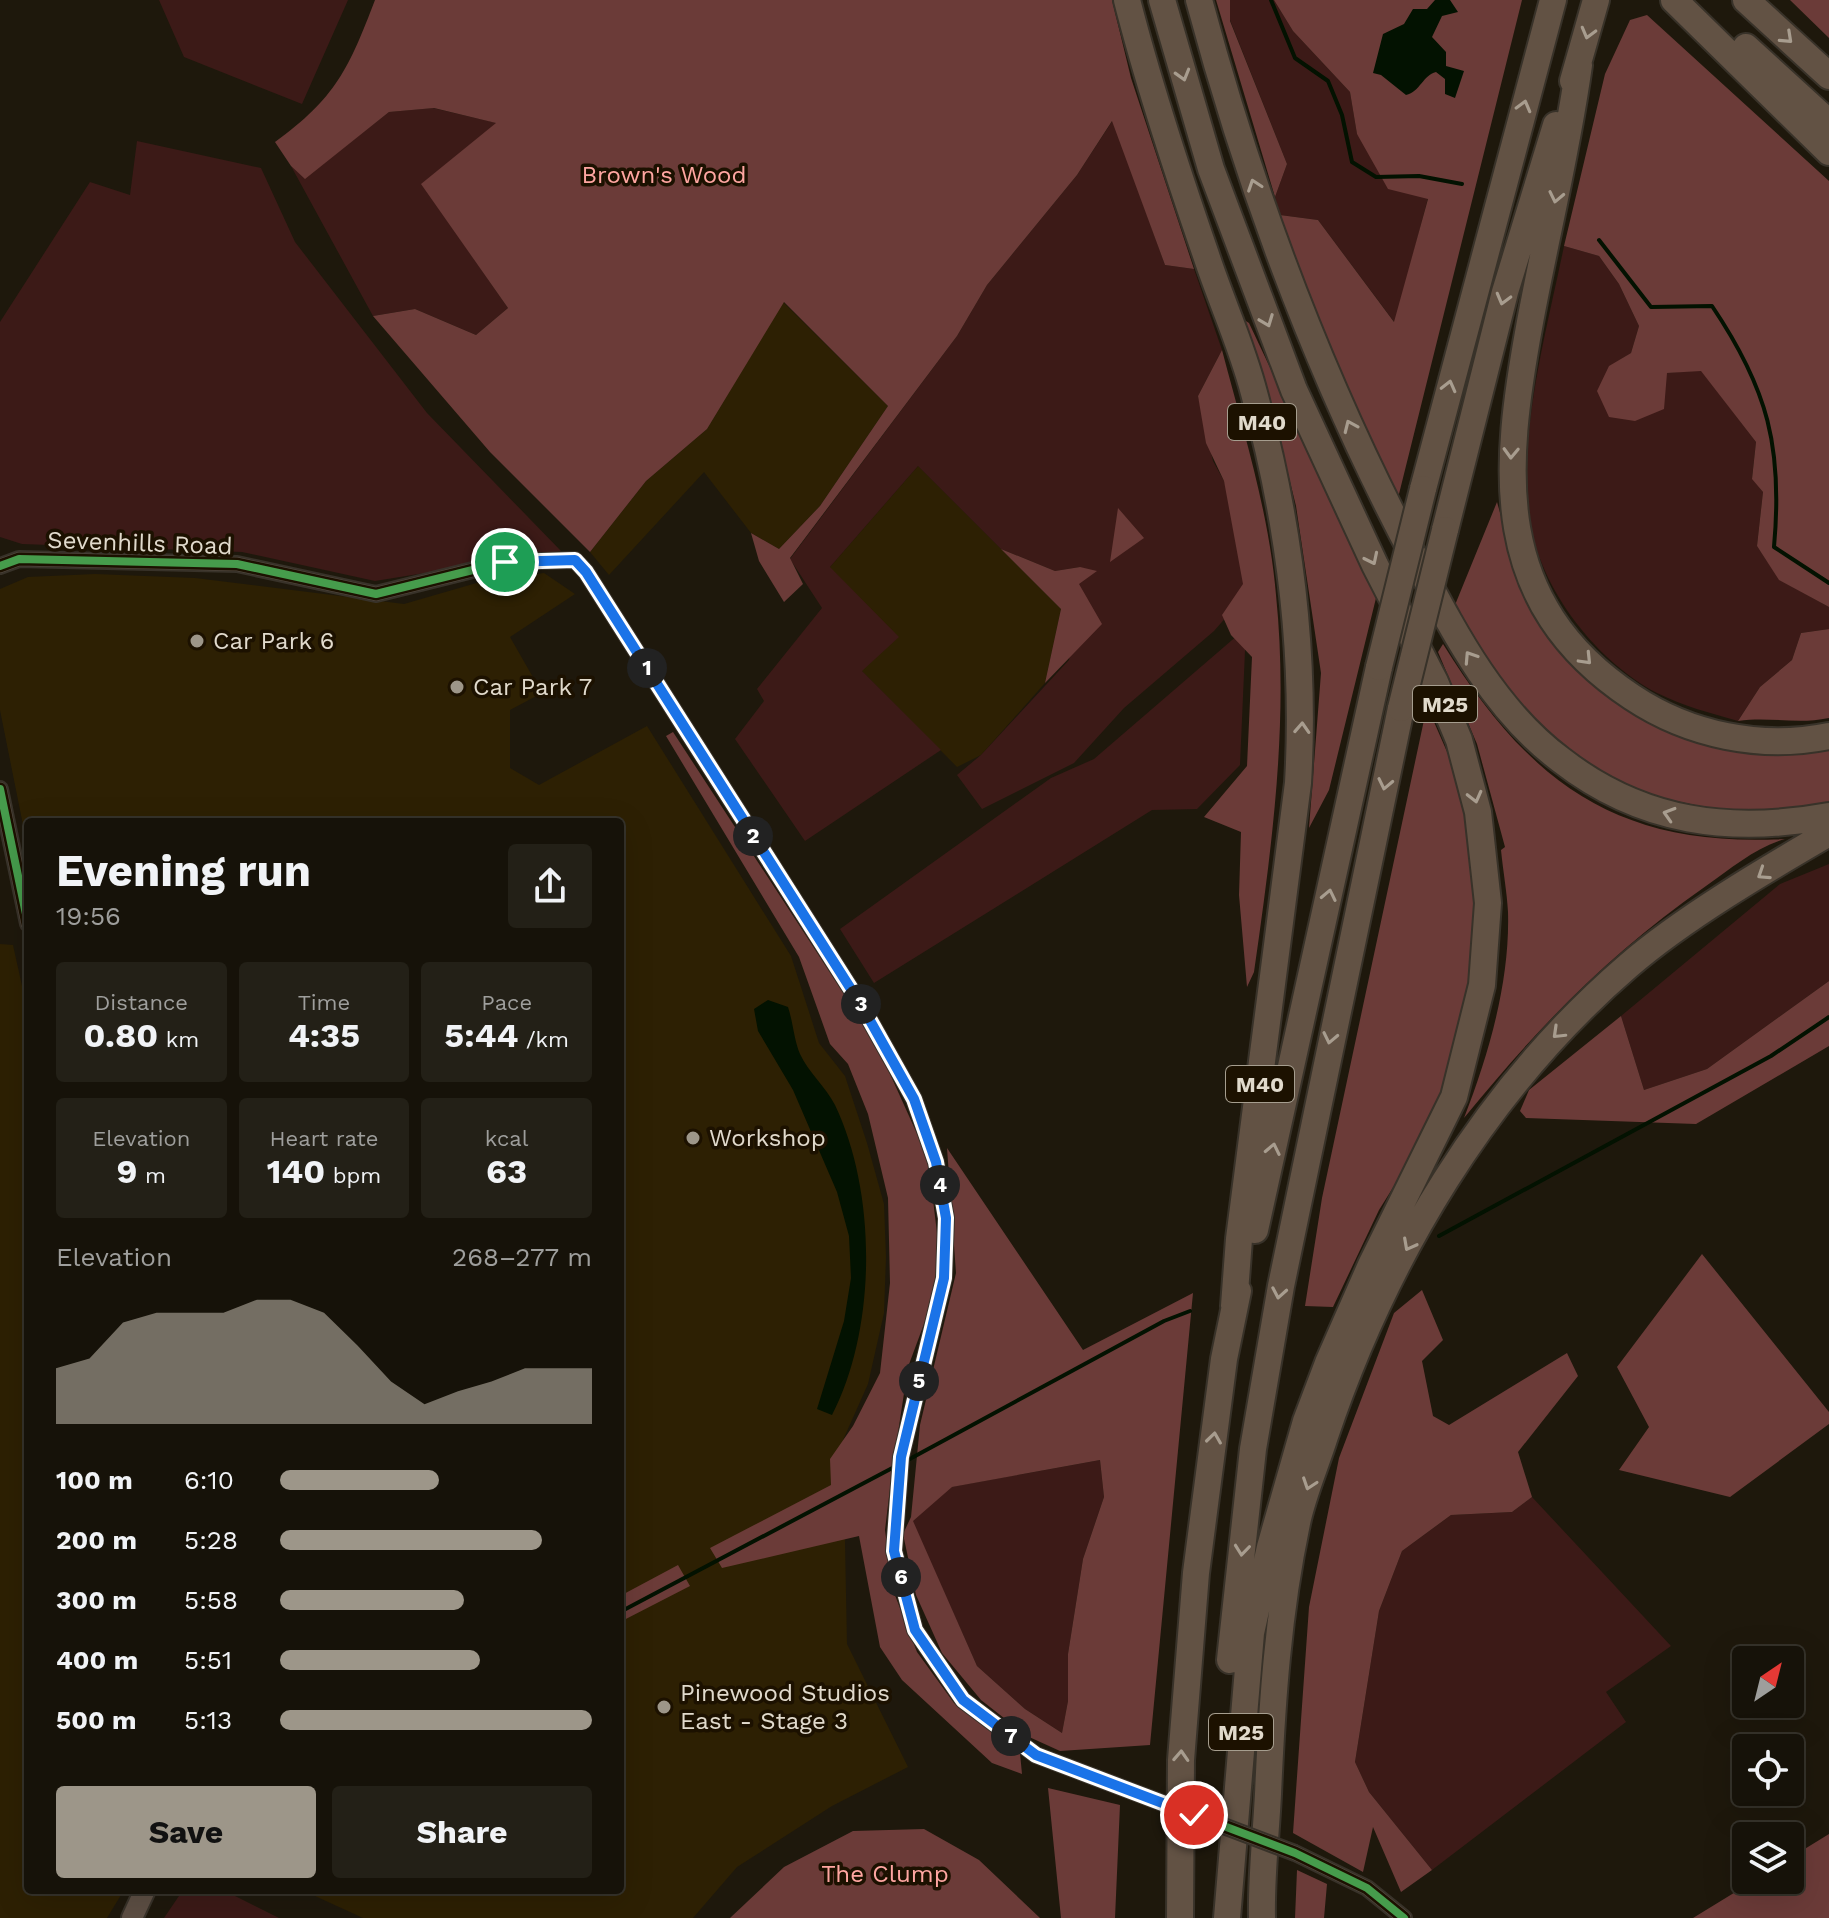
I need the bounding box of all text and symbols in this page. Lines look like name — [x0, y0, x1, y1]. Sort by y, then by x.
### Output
one-way arrow — [1580, 25, 1597, 39]
one-way arrow — [1778, 29, 1793, 43]
one-way arrow — [1174, 68, 1190, 82]
one-way arrow — [1515, 100, 1532, 114]
park label: Brown's Wood — [581, 161, 747, 189]
one-way arrow — [1248, 178, 1264, 192]
one-way arrow — [1548, 190, 1565, 203]
one-way arrow — [1496, 292, 1513, 306]
one-way arrow — [1257, 313, 1274, 327]
one-way arrow — [1440, 380, 1457, 394]
road number: M40 — [1228, 404, 1296, 440]
one-way arrow — [1344, 420, 1360, 435]
one-way arrow — [1503, 447, 1520, 460]
street label: Sevenhills Road — [47, 526, 233, 560]
pin — [471, 528, 539, 596]
icon: arrive — [483, 540, 527, 584]
one-way arrow — [1362, 550, 1378, 565]
place label: Car Park 6 — [213, 627, 334, 655]
marker: Car Park 6 — [188, 632, 206, 650]
pin: 1 — [627, 648, 667, 688]
one-way arrow — [1576, 650, 1591, 664]
one-way arrow — [1465, 651, 1480, 665]
text: 1 — [642, 655, 652, 680]
place label: Car Park 7 — [473, 673, 592, 701]
marker: Car Park 7 — [448, 678, 466, 696]
road number: M25 — [1413, 686, 1477, 722]
one-way arrow — [1293, 721, 1310, 734]
one-way arrow — [1377, 777, 1394, 790]
one-way arrow — [1465, 789, 1482, 803]
one-way arrow — [1663, 807, 1676, 823]
pin: 2 — [733, 816, 773, 856]
text: 2 — [746, 823, 760, 848]
button: share — [508, 844, 592, 928]
text: Evening run — [56, 845, 311, 897]
one-way arrow — [1757, 865, 1772, 880]
one-way arrow — [1320, 889, 1337, 903]
text: 19:56 — [56, 901, 121, 931]
pin: 3 — [841, 984, 881, 1024]
text: Distance — [95, 990, 188, 1015]
text: Time — [298, 990, 350, 1015]
text: Pace — [481, 990, 532, 1015]
text: 3 — [854, 991, 868, 1016]
text: 0.80 — [84, 1015, 158, 1055]
text: 4:35 — [288, 1015, 360, 1055]
text: 5:44 — [444, 1015, 518, 1055]
one-way arrow — [1553, 1024, 1567, 1038]
text: km — [158, 1027, 199, 1052]
text: /km — [518, 1027, 569, 1052]
one-way arrow — [1322, 1031, 1339, 1045]
road number: M40 — [1226, 1066, 1294, 1102]
place label: Workshop — [709, 1124, 826, 1152]
text: Elevation — [92, 1126, 190, 1151]
text: Heart rate — [270, 1126, 378, 1151]
text: kcal — [485, 1126, 528, 1151]
marker: Workshop — [684, 1129, 702, 1147]
one-way arrow — [1264, 1143, 1281, 1157]
text: 9 — [117, 1151, 138, 1191]
text: 140 — [267, 1151, 325, 1191]
text: 63 — [486, 1151, 527, 1191]
text: m — [138, 1163, 166, 1188]
text: bpm — [325, 1163, 381, 1188]
pin: 4 — [920, 1165, 960, 1205]
text: 4 — [933, 1172, 947, 1197]
one-way arrow — [1404, 1237, 1419, 1251]
text: Elevation — [56, 1242, 172, 1272]
text: 268–277 m — [452, 1242, 592, 1272]
one-way arrow — [1272, 1287, 1289, 1300]
pin: 5 — [899, 1361, 939, 1401]
text: 5 — [913, 1368, 925, 1393]
one-way arrow — [1205, 1431, 1222, 1445]
text: 100 m — [56, 1465, 133, 1495]
text: 6:10 — [184, 1465, 234, 1495]
one-way arrow — [1303, 1477, 1319, 1491]
text: 200 m — [56, 1525, 137, 1555]
text: 5:28 — [184, 1525, 238, 1555]
one-way arrow — [1233, 1544, 1250, 1557]
pin: 6 — [881, 1557, 921, 1597]
text: 6 — [894, 1564, 908, 1589]
text: 300 m — [56, 1585, 137, 1615]
text: 5:58 — [184, 1585, 238, 1615]
text: 400 m — [56, 1645, 138, 1675]
text: 5:51 — [184, 1645, 232, 1675]
north arrow — [1732, 1646, 1804, 1718]
map controls — [1732, 1646, 1804, 1894]
place label: Pinewood Studios East - Stage 3 — [680, 1679, 890, 1735]
marker: Pinewood Studios East - Stage 3 — [655, 1698, 673, 1716]
text: 500 m — [56, 1705, 137, 1735]
text: 5:13 — [184, 1705, 232, 1735]
road number: M25 — [1209, 1714, 1273, 1750]
pin: 7 — [991, 1716, 1031, 1756]
text: 7 — [1004, 1723, 1018, 1748]
button: locate — [1732, 1734, 1804, 1806]
one-way arrow — [1172, 1749, 1189, 1762]
pin — [1160, 1781, 1228, 1849]
button: Save — [56, 1786, 316, 1878]
button: Share — [332, 1786, 592, 1878]
icon: check — [1172, 1793, 1216, 1837]
button: layers — [1732, 1822, 1804, 1894]
park label: The Clump — [821, 1860, 949, 1888]

